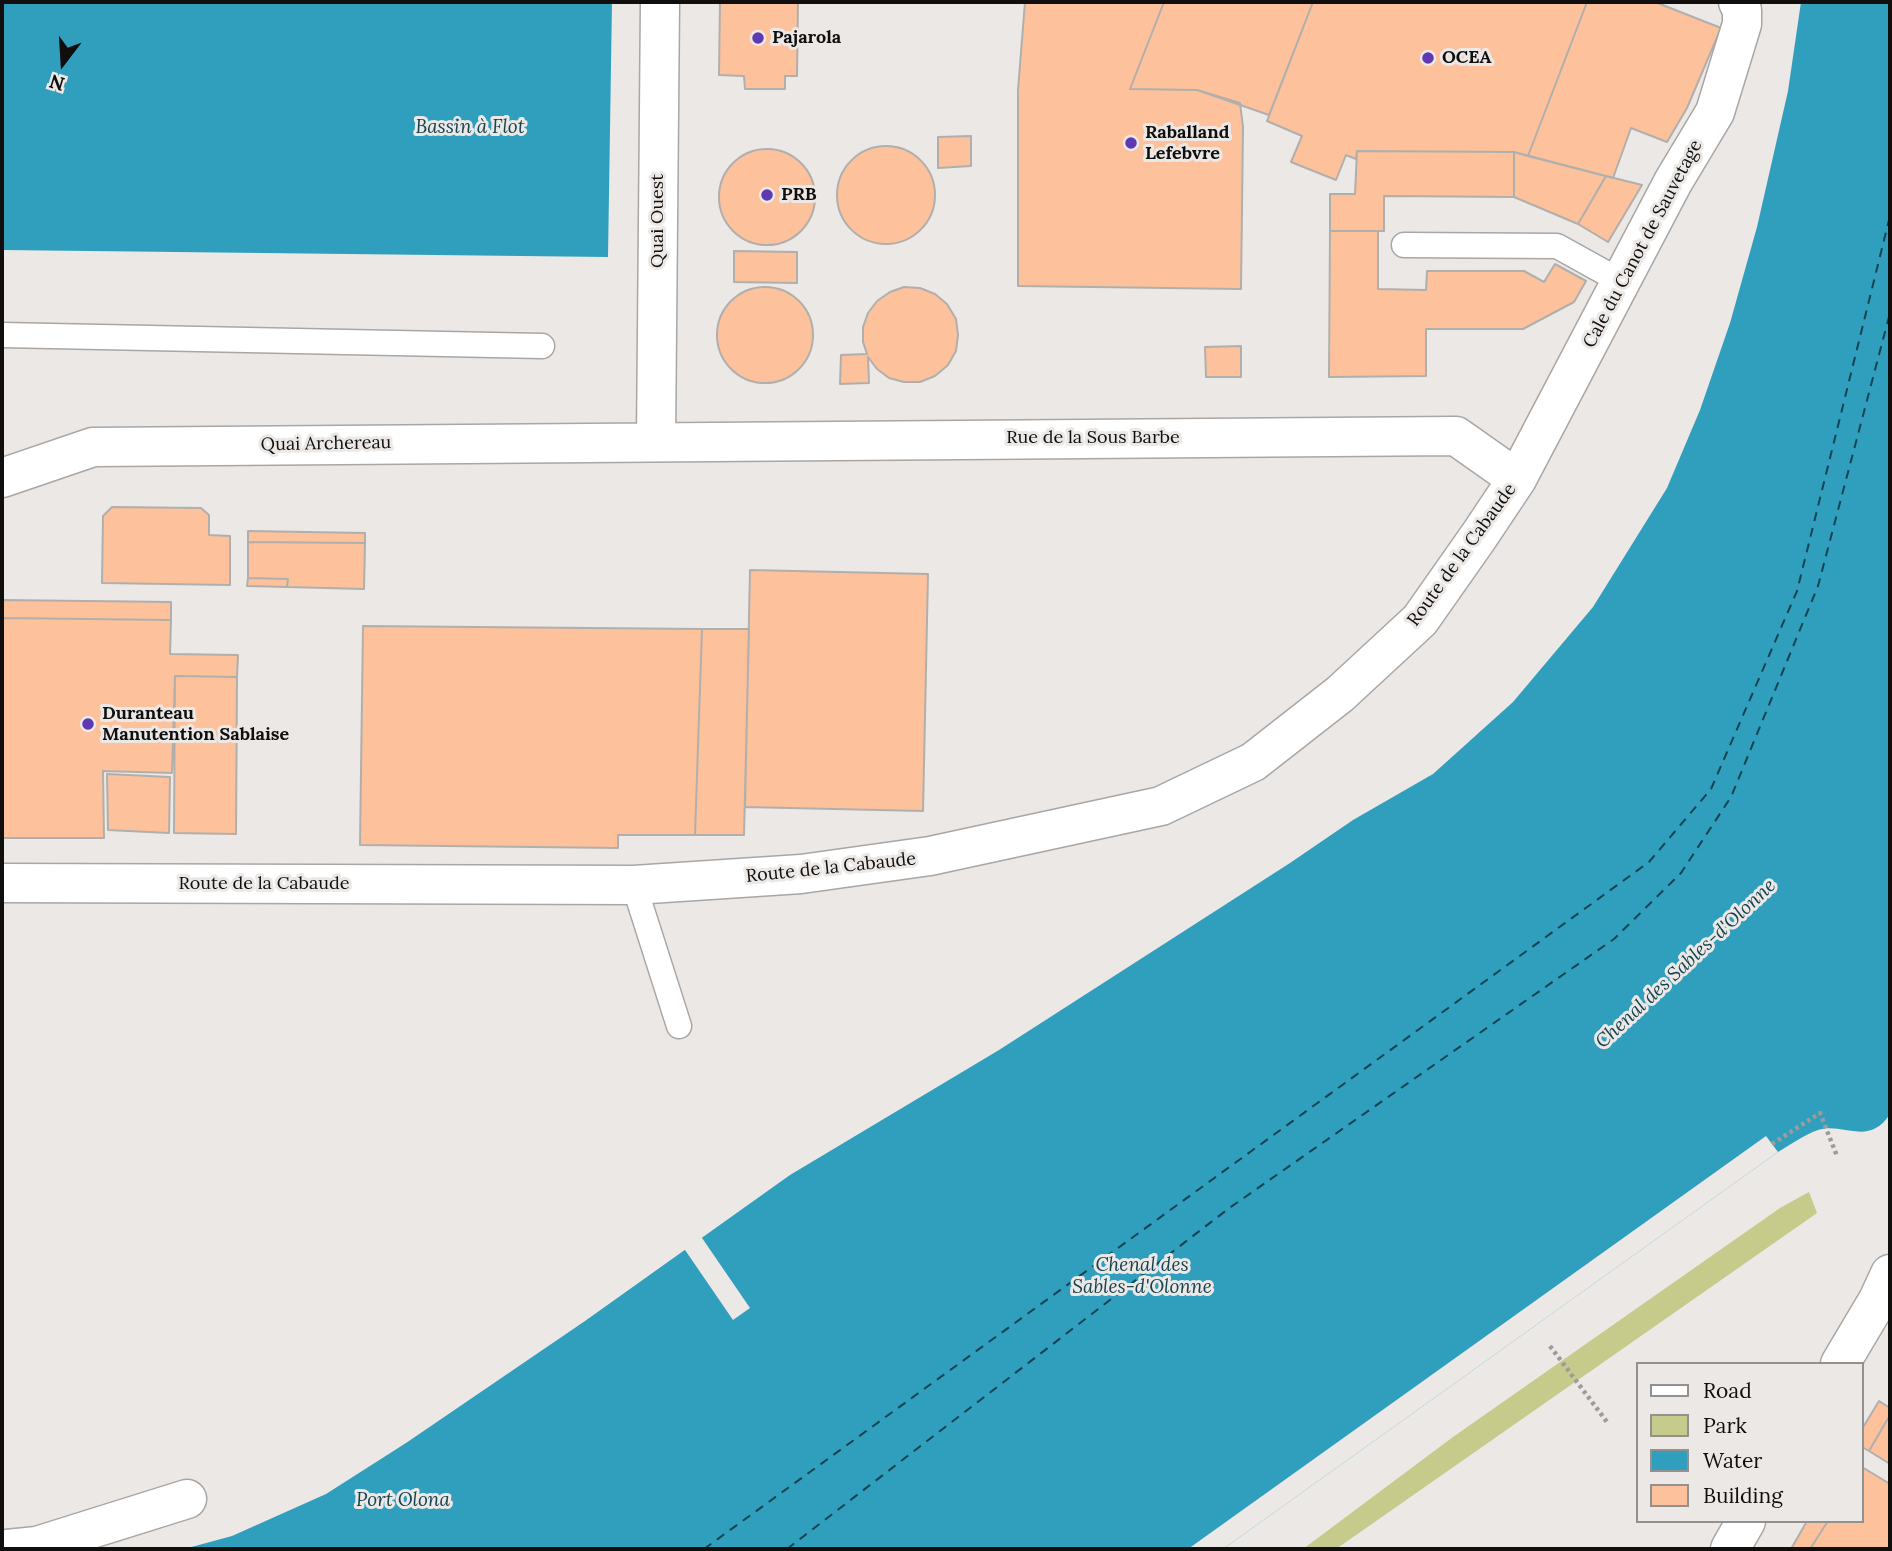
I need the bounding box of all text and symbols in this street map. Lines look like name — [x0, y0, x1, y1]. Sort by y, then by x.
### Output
place label: Pajarola — [772, 27, 841, 49]
north arrow — [28, 28, 98, 98]
marker: Pajarola — [750, 30, 766, 46]
place label: OCEA — [1442, 47, 1491, 69]
marker: OCEA — [1420, 50, 1436, 66]
text: N — [46, 69, 67, 97]
water label: Bassin à Flot — [415, 117, 525, 139]
place label: Raballand Lefebvre — [1145, 122, 1229, 164]
marker: Raballand Lefebvre — [1123, 135, 1139, 151]
street label: Cale du Canot de Sauvetage — [1579, 136, 1707, 352]
street label: Quai Ouest — [647, 174, 669, 268]
place label: PRB — [781, 184, 817, 206]
marker: PRB — [759, 187, 775, 203]
street label: Rue de la Sous Barbe — [1006, 427, 1180, 449]
street label: Quai Archereau — [261, 432, 391, 456]
street label: Route de la Cabaude — [1403, 480, 1521, 630]
place label: Duranteau Manutention Sablaise — [102, 703, 289, 746]
marker: Duranteau Manutention Sablaise — [80, 716, 96, 732]
street label: Route de la Cabaude — [745, 848, 917, 888]
street label: Route de la Cabaude — [179, 873, 349, 895]
water label: Chenal des Sables-d'Olonne — [1591, 875, 1781, 1053]
water label: Chenal des Sables-d'Olonne — [1072, 1255, 1212, 1299]
legend — [1636, 1362, 1864, 1523]
text: Road — [1703, 1377, 1752, 1404]
text: Park — [1703, 1412, 1747, 1439]
text: Water — [1703, 1447, 1762, 1474]
text: Building — [1703, 1482, 1783, 1509]
water label: Port Olona — [356, 1490, 450, 1512]

